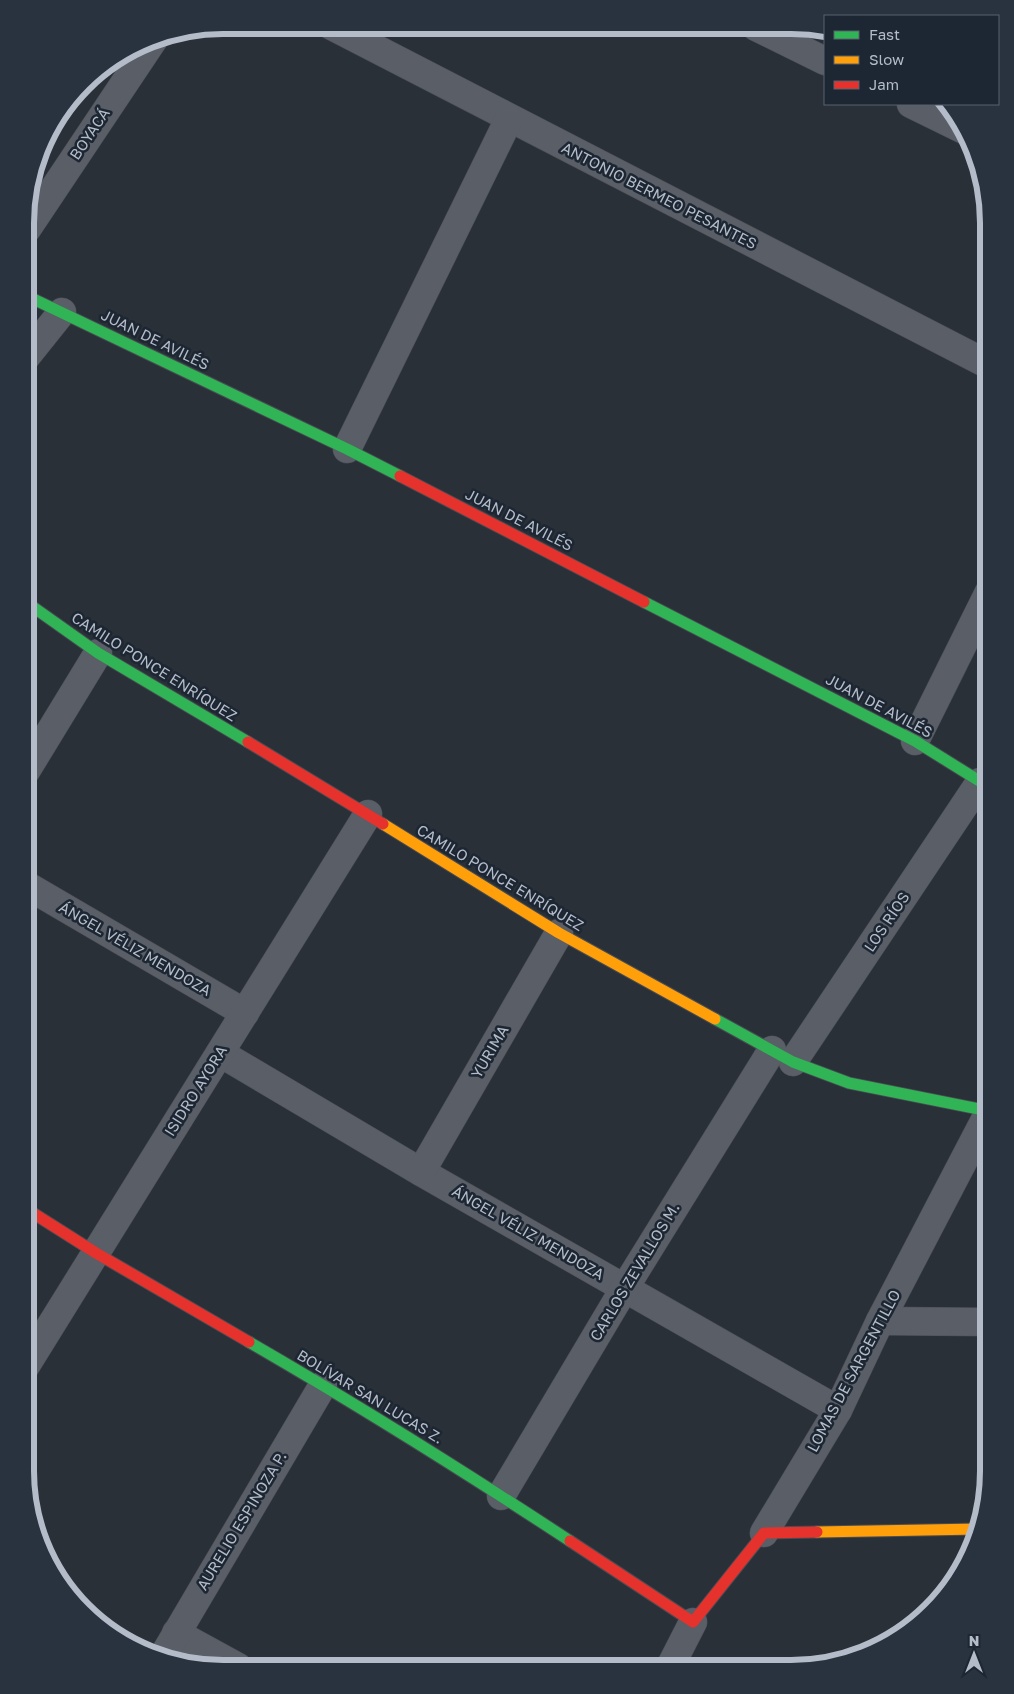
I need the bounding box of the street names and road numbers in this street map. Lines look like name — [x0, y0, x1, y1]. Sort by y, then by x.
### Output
street label: BOYACÁ — [65, 104, 113, 163]
street label: ANTONIO BERMEO PESANTES — [559, 138, 760, 252]
street label: JUAN DE AVILÉS — [98, 305, 212, 373]
street label: JUAN DE AVILÉS — [463, 484, 576, 554]
street label: CAMILO PONCE ENRÍQUEZ — [69, 608, 240, 725]
street label: JUAN DE AVILÉS — [823, 669, 936, 741]
street label: CAMILO PONCE ENRÍQUEZ — [414, 820, 587, 934]
street label: LOS RÍOS — [860, 888, 913, 955]
street label: ÁNGEL VÉLIZ MENDOZA — [56, 897, 215, 999]
street label: YURIMA — [467, 1022, 512, 1081]
street label: ISIDRO AYORA — [160, 1042, 230, 1139]
street label: ÁNGEL VÉLIZ MENDOZA — [449, 1181, 608, 1283]
street label: CARLOS ZEVALLOS M. — [586, 1199, 683, 1344]
street label: LOMAS DE SARGENTILLO — [803, 1286, 904, 1455]
street label: BOLÍVAR SAN LUCAS Z. — [294, 1345, 447, 1447]
street label: AURELIO ESPINOZA P. — [193, 1448, 290, 1593]

